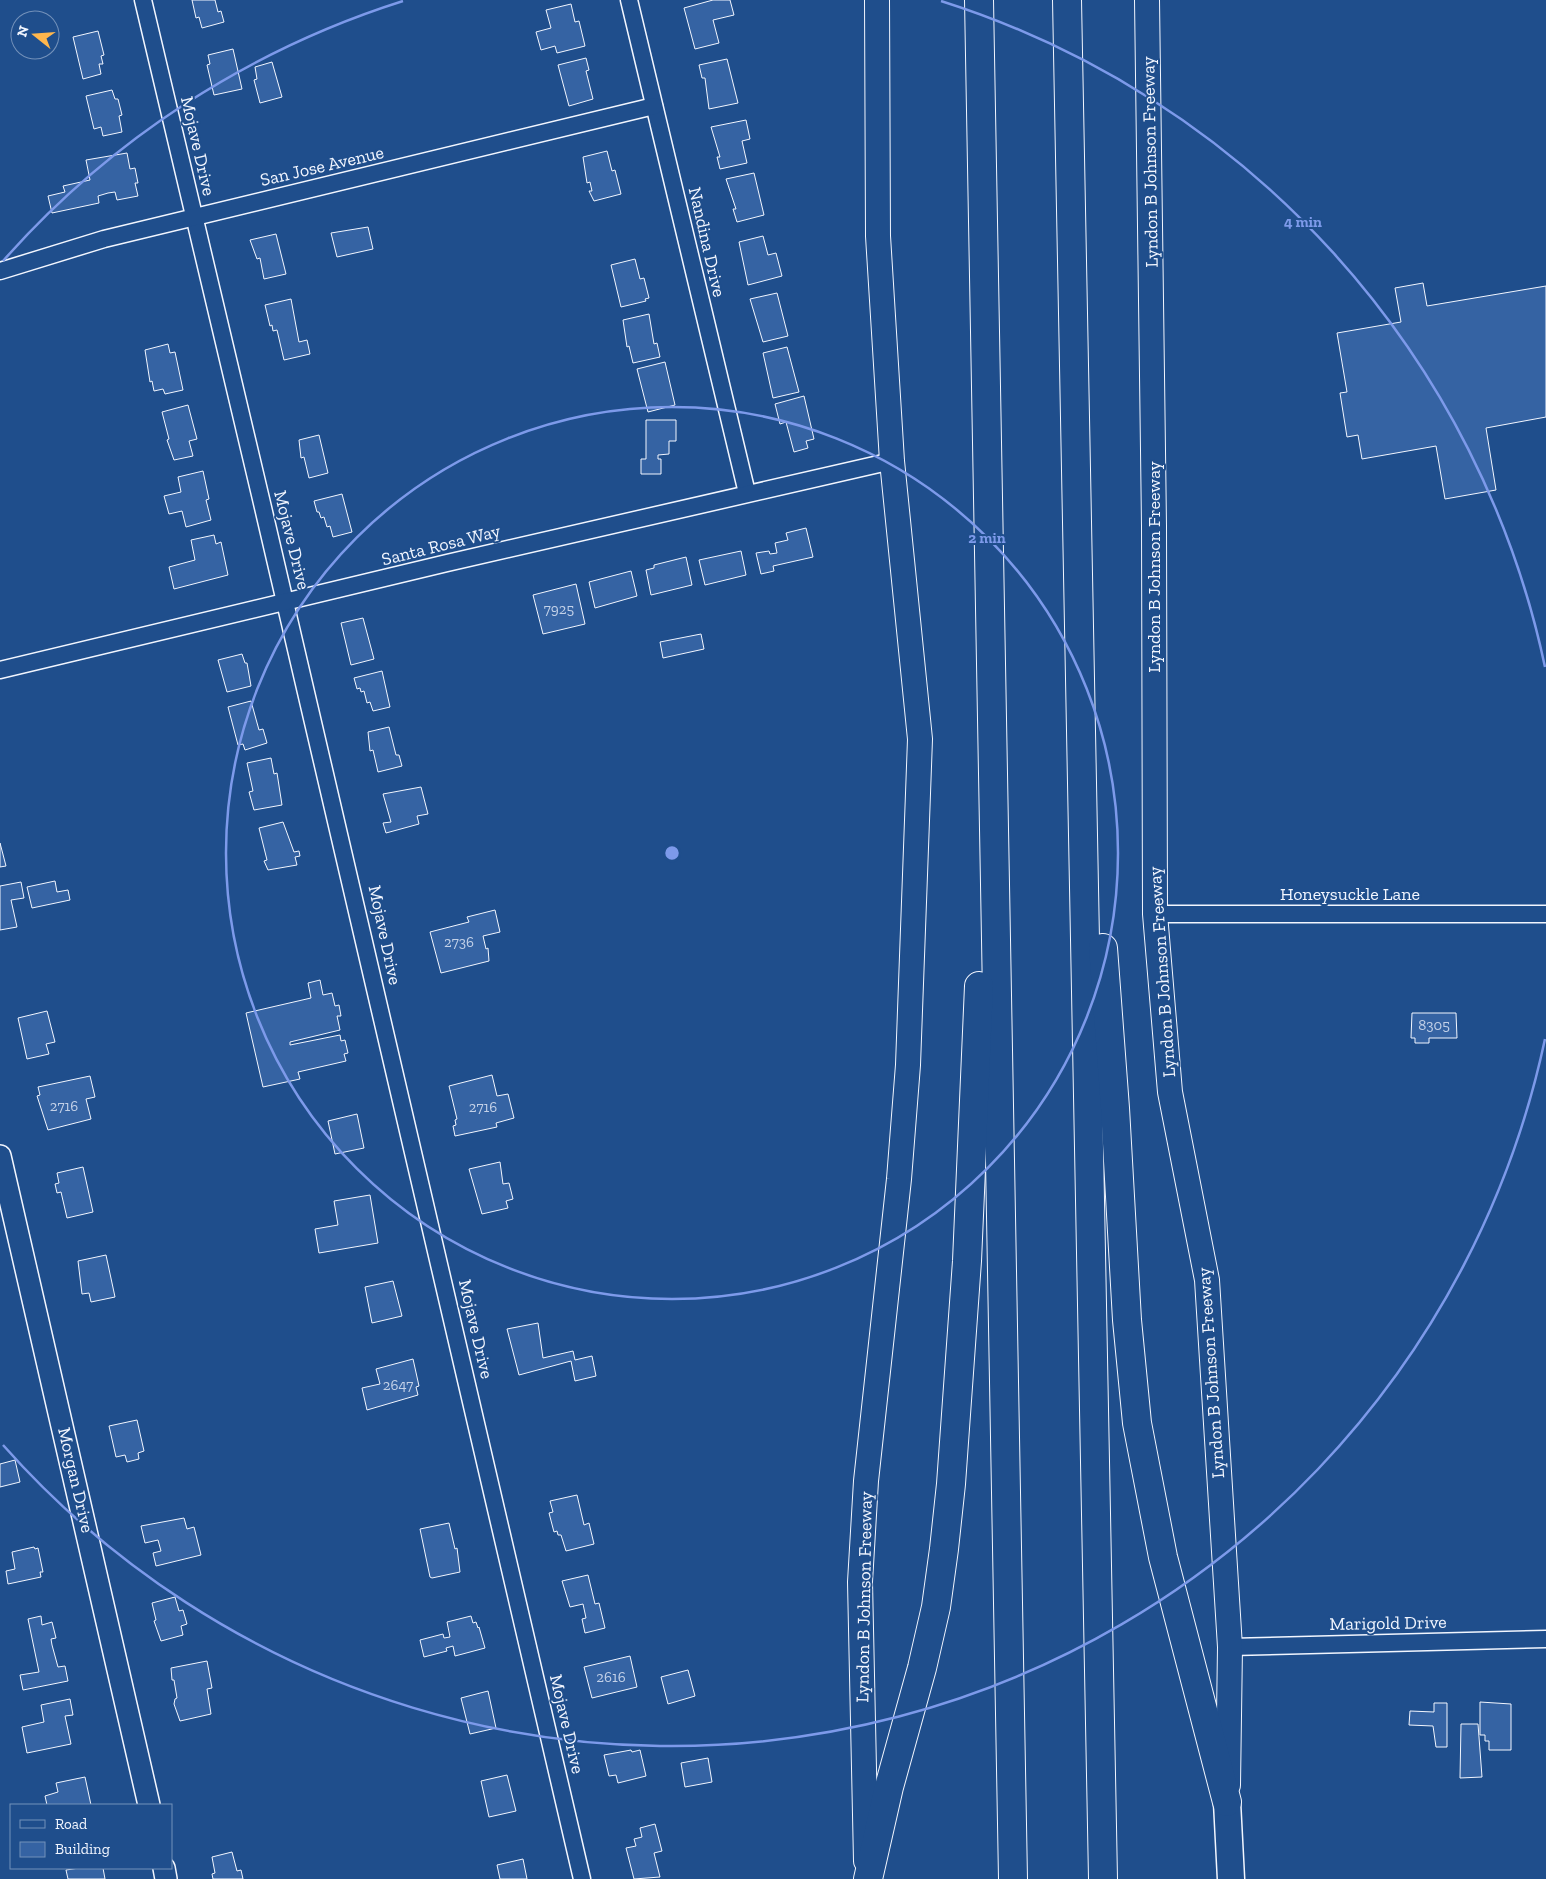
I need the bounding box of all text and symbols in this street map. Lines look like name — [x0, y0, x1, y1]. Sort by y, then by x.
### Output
north arrow — [10, 10, 60, 60]
text: N — [13, 23, 33, 39]
street label: Lyndon B Johnson Freeway — [1137, 55, 1163, 268]
street label: Mojave Drive — [176, 94, 220, 198]
street label: San Jose Avenue — [258, 141, 386, 191]
street label: Nandina Drive — [684, 185, 730, 299]
text: 4 min — [1284, 213, 1322, 231]
street label: Lyndon B Johnson Freeway — [1143, 461, 1165, 673]
street label: Mojave Drive — [269, 488, 315, 592]
street label: Santa Rosa Way — [379, 519, 504, 570]
text: 2 min — [968, 529, 1006, 547]
house number: 7925 — [544, 600, 575, 618]
centre of rings — [663, 844, 681, 862]
street label: Lyndon B Johnson Freeway — [1144, 865, 1180, 1078]
street label: Mojave Drive — [364, 883, 406, 987]
street label: Honeysuckle Lane — [1280, 883, 1420, 905]
house number: 2736 — [444, 933, 474, 951]
house number: 8305 — [1418, 1016, 1450, 1034]
house number: 2716 — [50, 1097, 78, 1115]
house number: 2716 — [469, 1098, 497, 1116]
street label: Lyndon B Johnson Freeway — [1193, 1266, 1229, 1479]
street label: Mojave Drive — [454, 1277, 498, 1381]
house number: 2647 — [383, 1376, 413, 1394]
street label: Morgan Drive — [53, 1425, 99, 1535]
street label: Lyndon B Johnson Freeway — [851, 1490, 877, 1703]
street label: Marigold Drive — [1329, 1611, 1447, 1635]
house number: 2616 — [596, 1668, 626, 1686]
street label: Mojave Drive — [545, 1672, 589, 1776]
legend — [10, 1804, 172, 1869]
text: Road — [55, 1815, 88, 1833]
text: Building — [55, 1840, 110, 1858]

